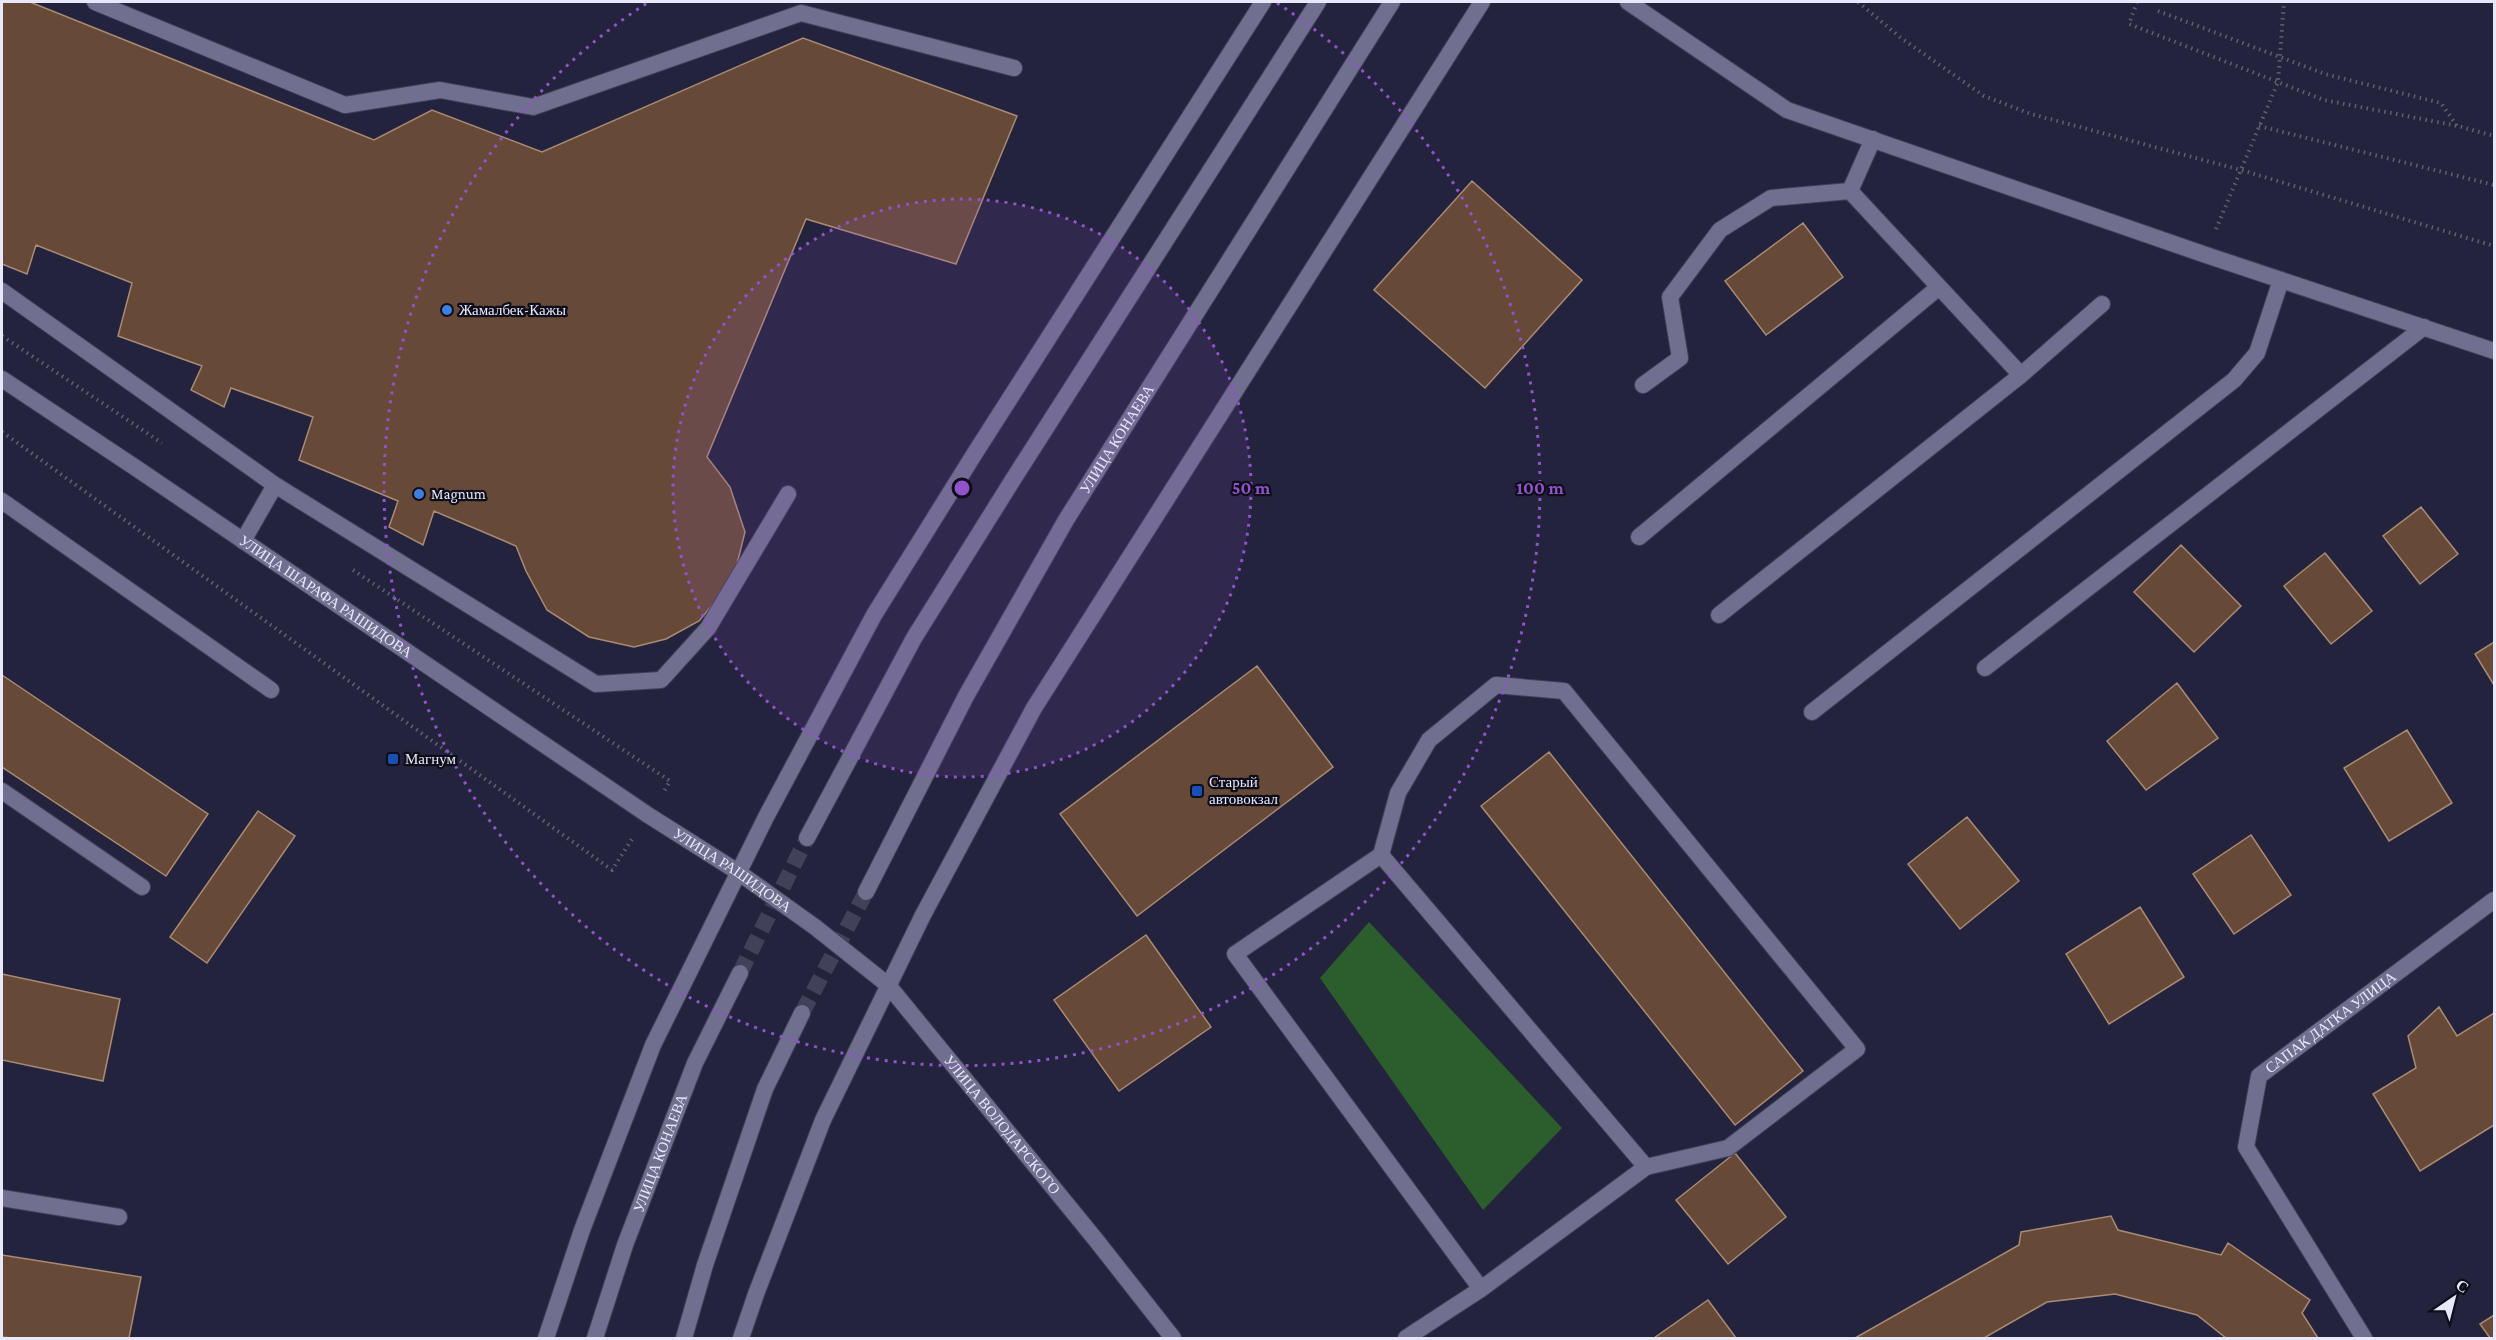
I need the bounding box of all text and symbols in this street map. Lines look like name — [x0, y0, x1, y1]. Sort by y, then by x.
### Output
place label: Жамалбек-Кажы — [459, 302, 566, 318]
marker: Жамалбек-Кажы — [440, 303, 454, 317]
street label: УЛИЦА КОНАЕВА — [1077, 382, 1157, 497]
centre of rings — [952, 478, 972, 498]
text: 50 m — [1232, 478, 1271, 498]
text: 100 m — [1516, 478, 1564, 498]
place label: Magnum — [431, 486, 486, 503]
marker: Magnum — [412, 487, 426, 501]
street label: УЛИЦА ШАРАФА РАШИДОВА — [236, 532, 415, 661]
place label: Магнум — [405, 751, 456, 767]
marker: Магнум — [386, 752, 400, 766]
place label: Старый автовокзал — [1209, 774, 1279, 807]
marker: Старый автовокзал — [1190, 784, 1204, 798]
street label: УЛИЦА РАШИДОВА — [670, 825, 794, 915]
street label: САПАК ДАТКА УЛИЦА — [2262, 968, 2399, 1076]
street label: УЛИЦА ВОЛОДАРСКОГО — [941, 1052, 1063, 1197]
street label: УЛИЦА КОНАЕВА — [630, 1092, 690, 1215]
north arrow — [2424, 1268, 2484, 1328]
text: С — [2453, 1276, 2472, 1296]

